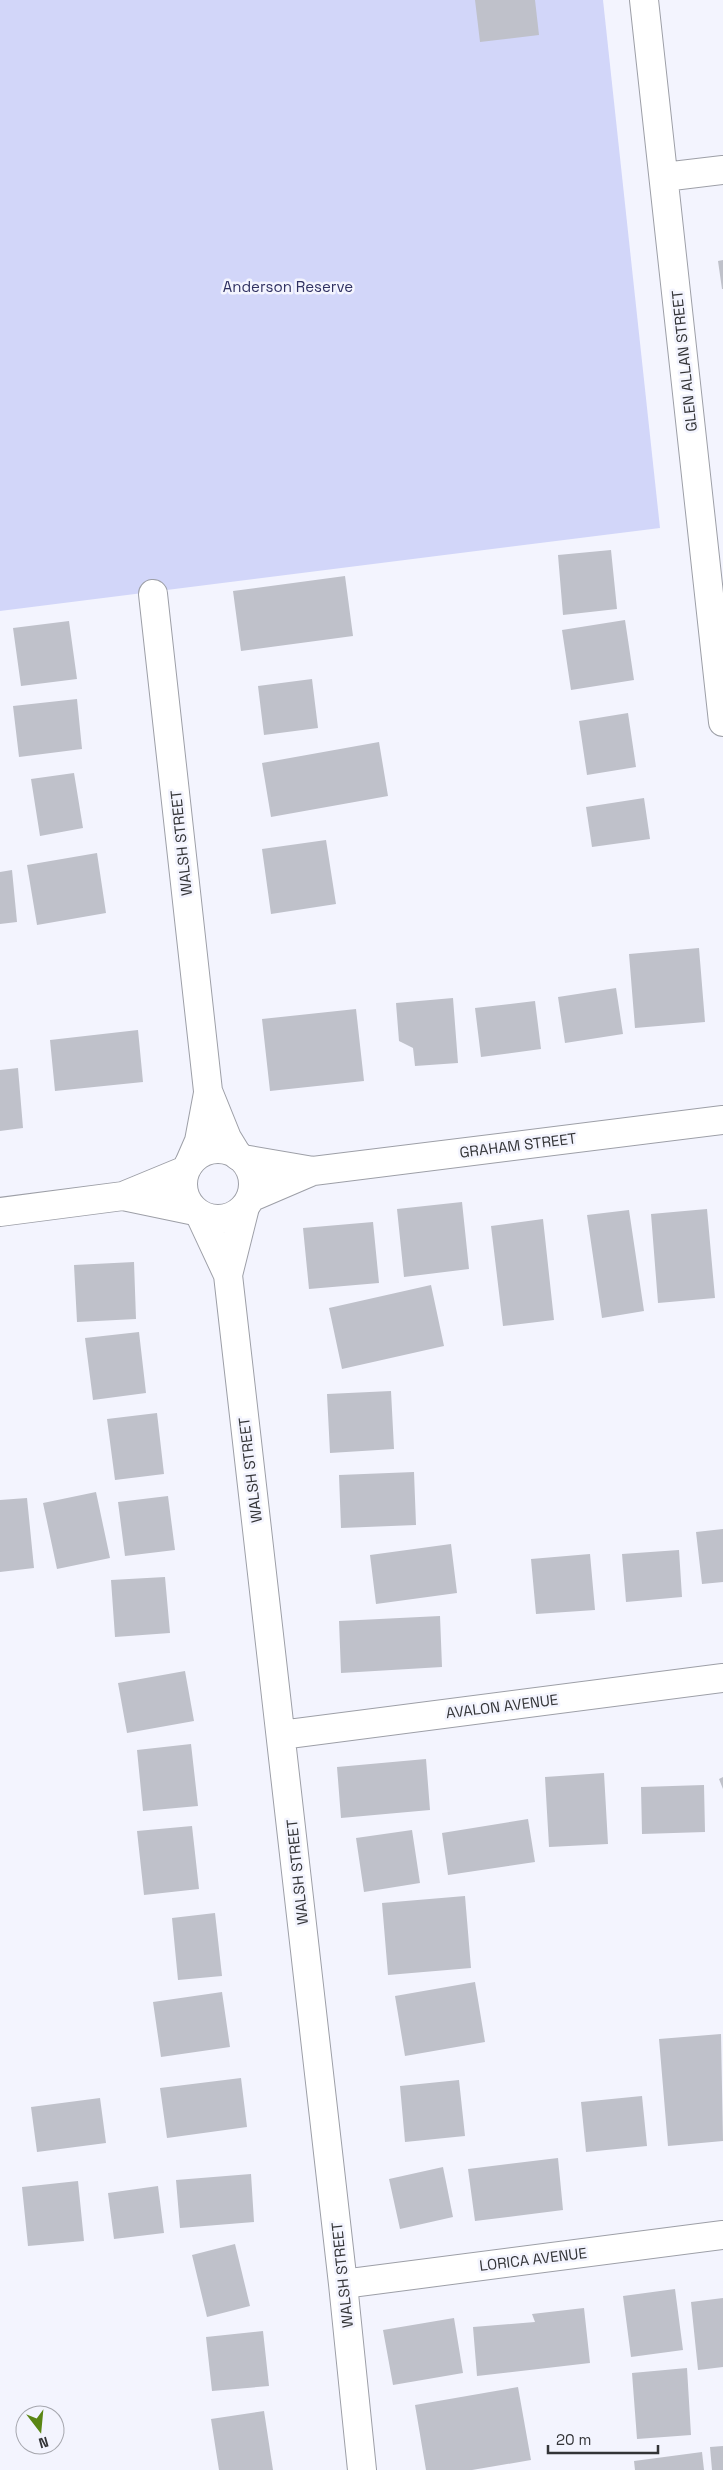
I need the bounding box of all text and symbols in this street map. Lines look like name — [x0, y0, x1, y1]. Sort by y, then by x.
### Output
park label: Anderson Reserve — [223, 277, 353, 296]
street label: GLEN ALLAN STREET — [667, 289, 701, 433]
street label: WALSH STREET — [166, 789, 196, 897]
street label: GRAHAM STREET — [458, 1128, 578, 1162]
street label: WALSH STREET — [234, 1416, 266, 1524]
street label: AVALON AVENUE — [445, 1690, 559, 1722]
street label: WALSH STREET — [282, 1818, 312, 1926]
street label: WALSH STREET — [327, 2221, 357, 2329]
street label: LORICA AVENUE — [478, 2243, 588, 2275]
north arrow — [15, 2405, 65, 2455]
scale bar — [548, 2422, 658, 2454]
text: 20 m — [556, 2430, 591, 2449]
text: N — [37, 2433, 51, 2452]

